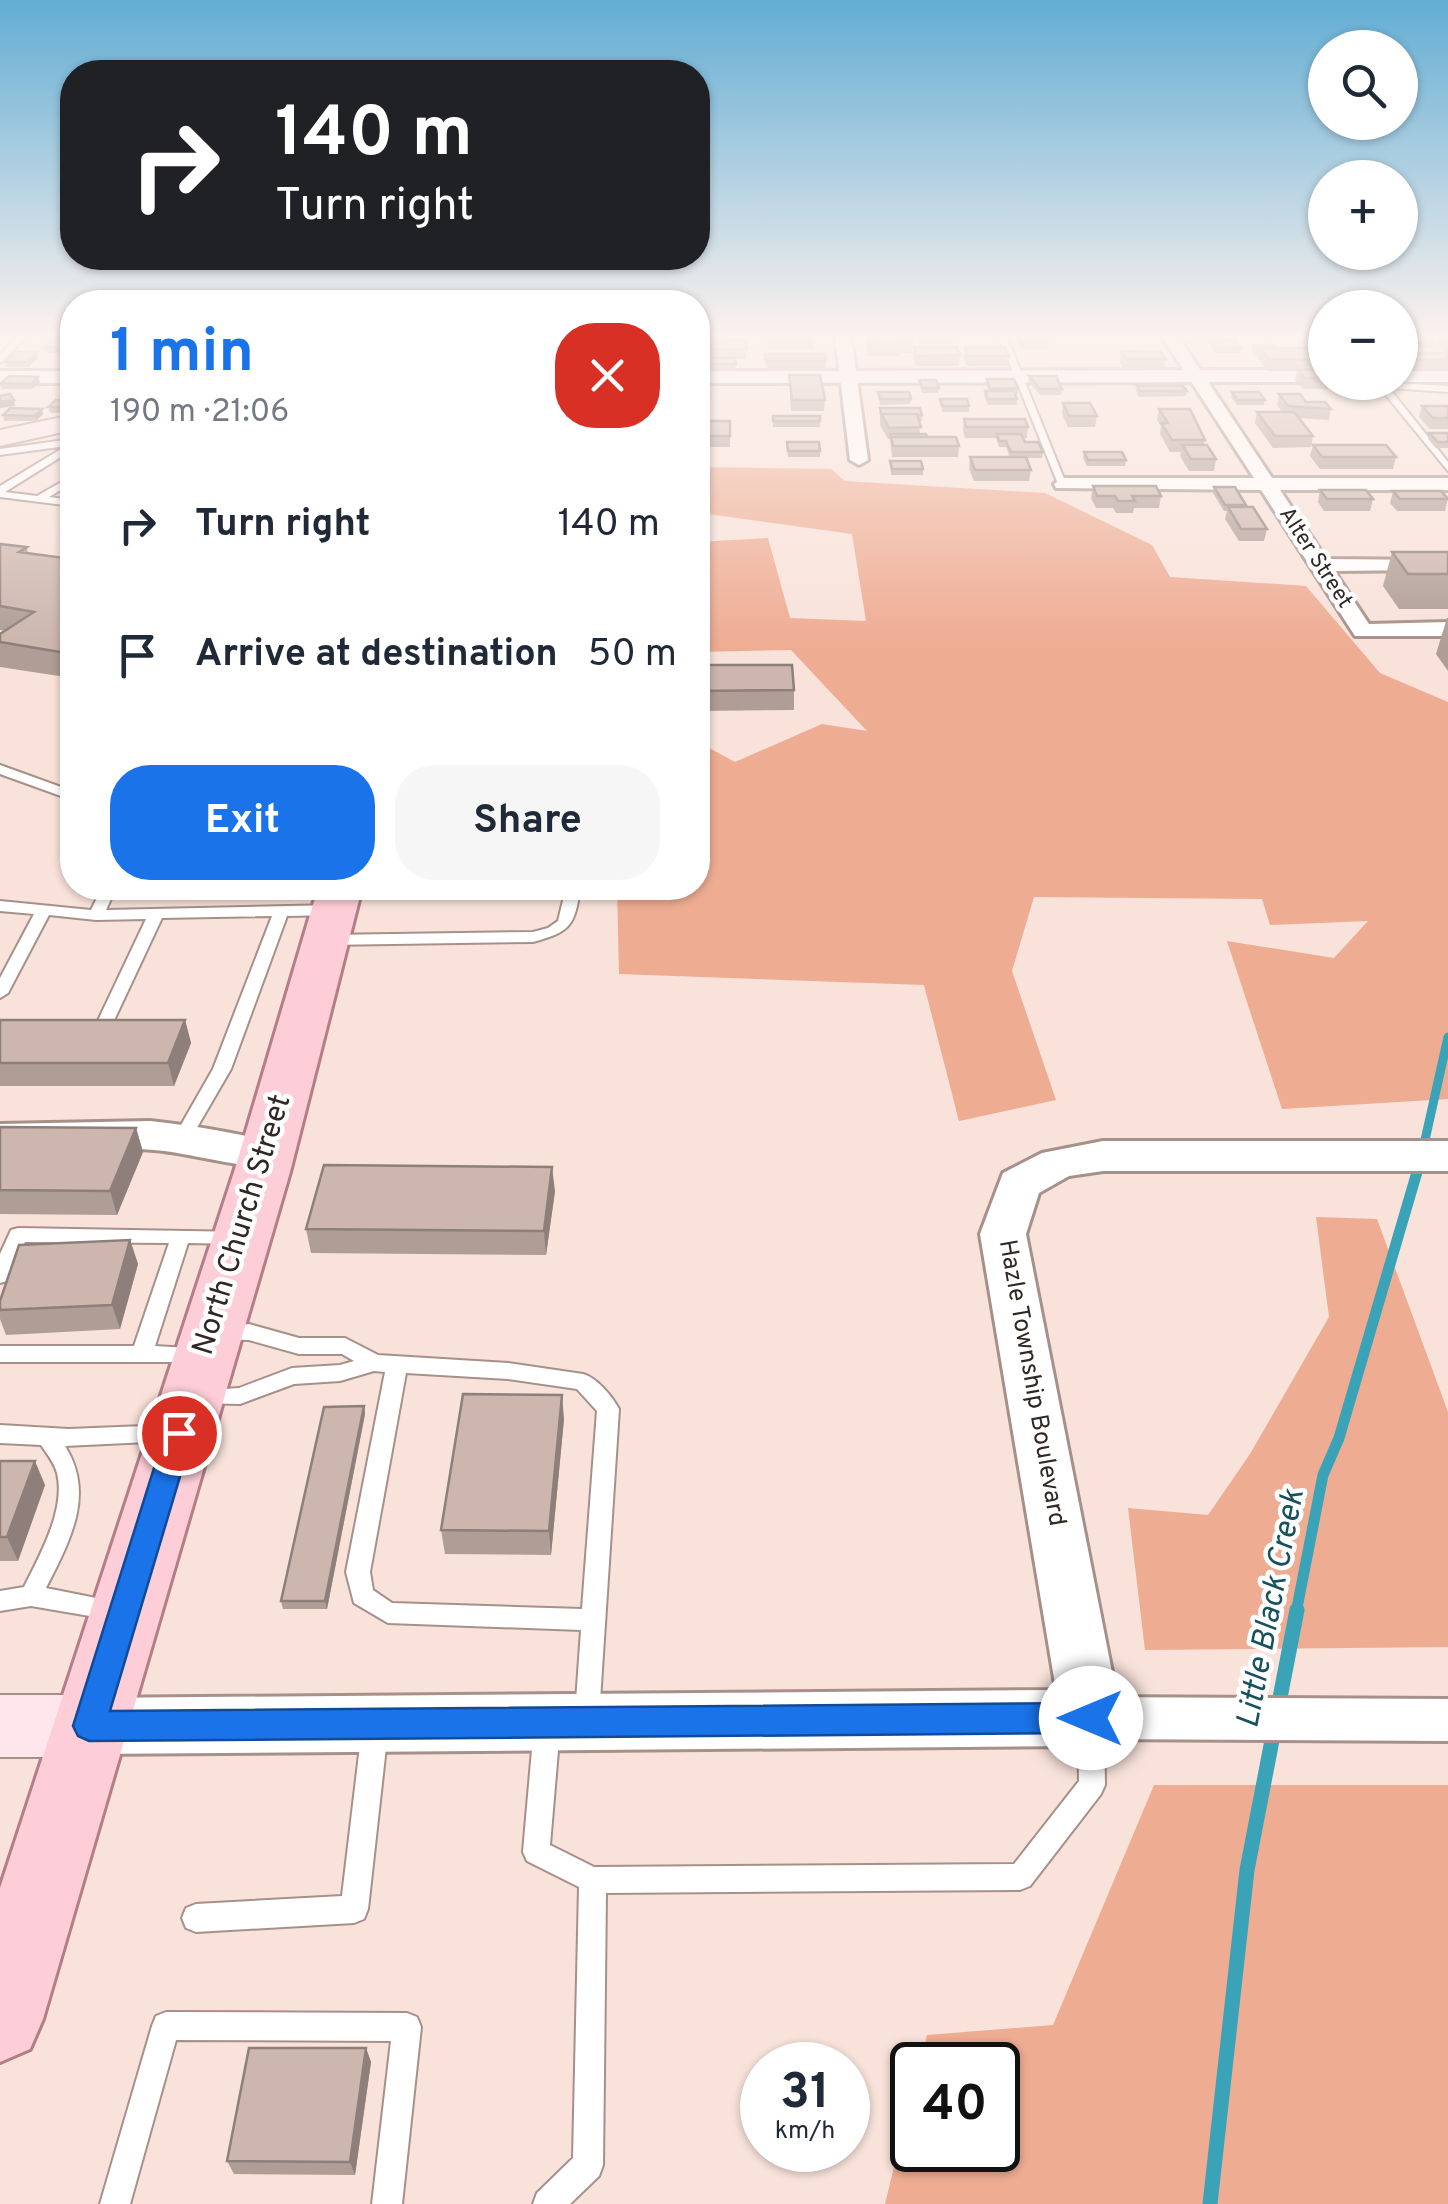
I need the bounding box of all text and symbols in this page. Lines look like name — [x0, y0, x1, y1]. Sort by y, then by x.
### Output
map controls — [1308, 30, 1418, 400]
button: search — [1308, 30, 1418, 140]
text: 140 m — [275, 92, 473, 181]
icon: right — [110, 100, 240, 230]
button: + — [1308, 160, 1418, 270]
text: Turn right — [275, 179, 474, 236]
button: − — [1308, 290, 1418, 400]
text: 1 min — [110, 317, 254, 393]
button: close — [555, 323, 660, 428]
text: 190 m · 21:06 — [110, 393, 289, 433]
icon: right — [110, 498, 165, 553]
text: Turn right — [195, 501, 370, 550]
text: 140 m — [557, 501, 660, 550]
street label: Alter Street — [1272, 502, 1358, 614]
icon: arrive — [110, 628, 165, 683]
text: Arrive at destination — [195, 631, 558, 680]
text: 50 m — [588, 631, 677, 680]
button: Exit — [110, 765, 375, 880]
button: Share — [395, 765, 660, 880]
street label: North Church Street — [186, 1090, 300, 1360]
street label: Hazle Township Boulevard — [990, 1237, 1072, 1529]
pin — [137, 1391, 222, 1476]
icon: arrive — [152, 1406, 207, 1461]
water label: Little Black Creek — [1229, 1485, 1315, 1732]
position arrow — [1039, 1666, 1143, 1770]
speed limit sign: 40 — [890, 2042, 1020, 2172]
text: 31 — [780, 2063, 830, 2126]
text: km/h — [775, 2116, 835, 2148]

